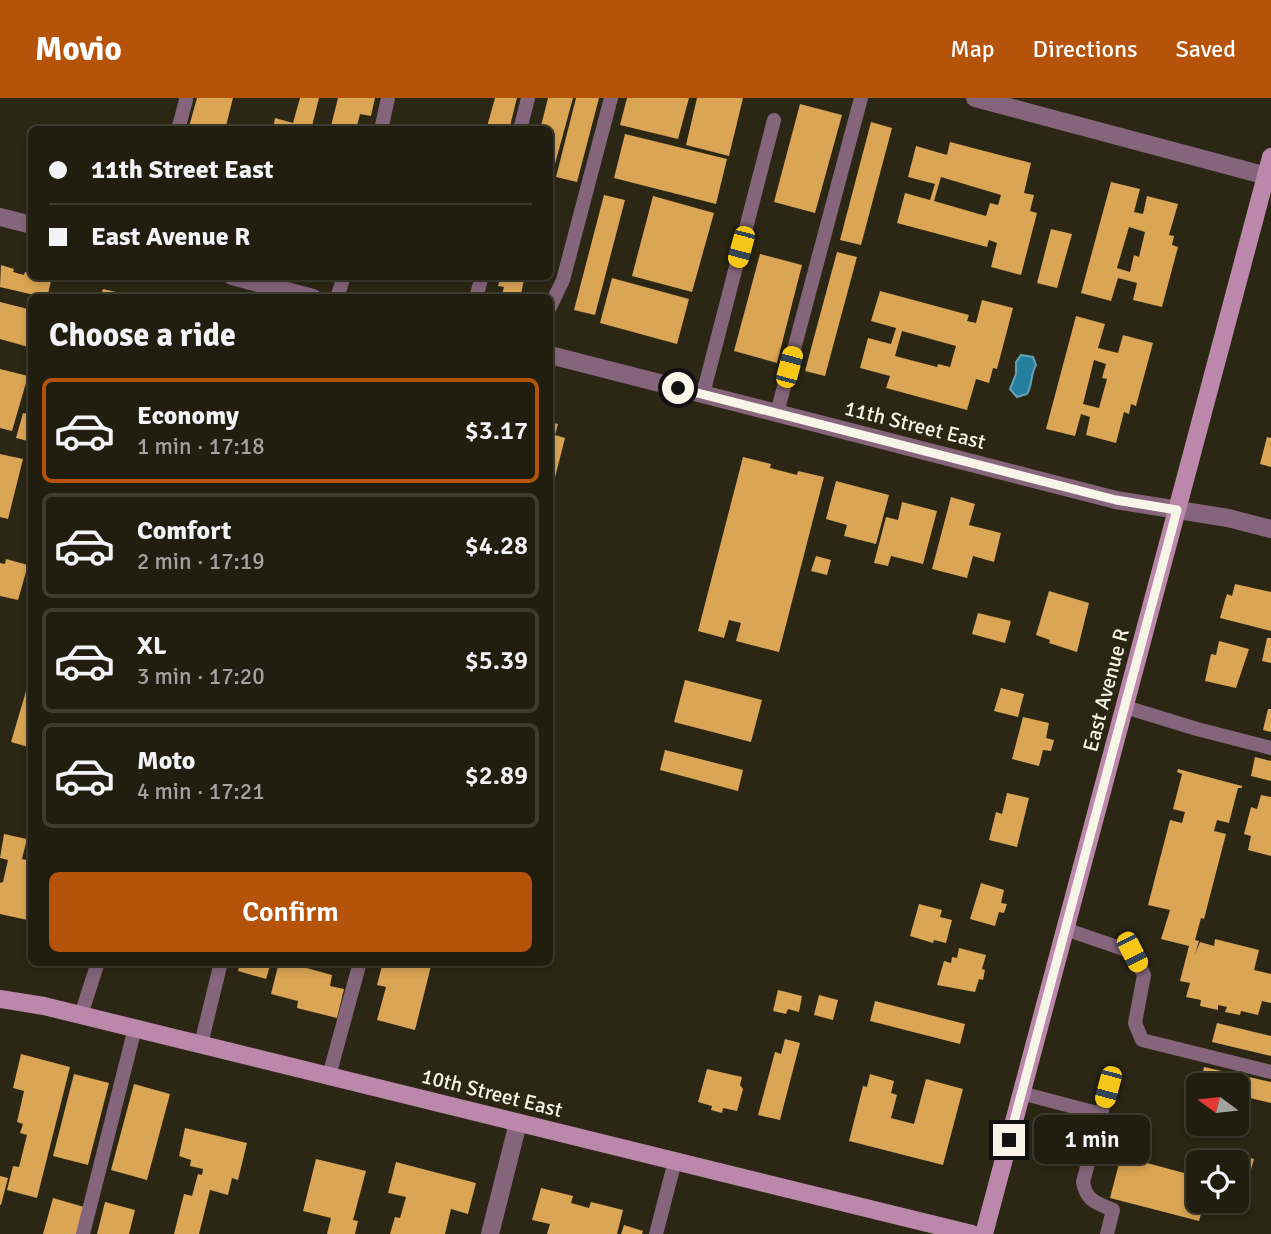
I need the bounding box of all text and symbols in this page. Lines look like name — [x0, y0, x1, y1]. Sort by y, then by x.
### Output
text: Movio — [35, 29, 122, 70]
text: Map — [950, 34, 995, 64]
text: Directions — [1033, 34, 1138, 64]
text: Saved — [1176, 34, 1236, 64]
text: 11th Street East — [91, 154, 273, 186]
text: East Avenue R — [91, 221, 250, 253]
car — [726, 224, 757, 270]
text: Choose a ride — [49, 316, 236, 355]
car — [774, 344, 805, 390]
route start — [662, 372, 694, 404]
street label: 11th Street East — [842, 395, 988, 455]
icon: car — [53, 399, 116, 462]
text: Economy — [137, 400, 239, 432]
text: $3.17 — [465, 415, 528, 447]
text: 1 min · 17:18 — [137, 432, 265, 461]
icon: car — [53, 514, 116, 577]
text: Comfort — [137, 515, 231, 547]
text: $4.28 — [465, 530, 528, 562]
text: 2 min · 17:19 — [137, 547, 265, 576]
street label: East Avenue R — [1077, 626, 1135, 754]
icon: car — [53, 629, 116, 692]
text: XL — [137, 630, 167, 662]
text: $5.39 — [465, 645, 528, 677]
text: 3 min · 17:20 — [137, 662, 265, 691]
icon: car — [53, 744, 116, 807]
text: Moto — [137, 745, 195, 777]
text: $2.89 — [465, 760, 528, 792]
text: 4 min · 17:21 — [137, 777, 265, 806]
button: Confirm — [49, 872, 532, 952]
car — [1114, 929, 1151, 975]
street label: 10th Street East — [419, 1063, 565, 1123]
car — [1093, 1064, 1124, 1110]
north arrow — [1186, 1073, 1250, 1136]
map controls — [1186, 1073, 1249, 1213]
callout: 1 min — [1034, 1116, 1149, 1164]
route end — [993, 1124, 1025, 1156]
text: 1 min — [1064, 1125, 1120, 1154]
button: locate — [1186, 1150, 1249, 1213]

